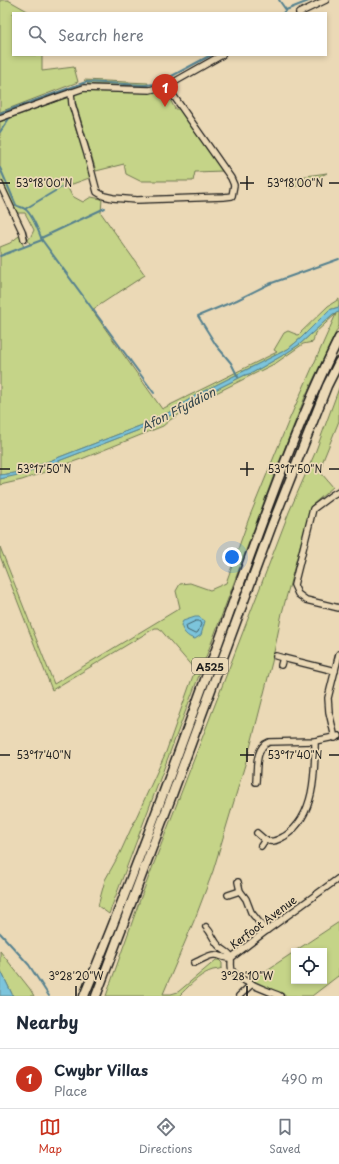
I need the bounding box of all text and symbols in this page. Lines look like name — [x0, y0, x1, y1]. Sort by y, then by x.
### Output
search box — [12, 12, 327, 56]
icon: search — [26, 23, 48, 45]
text: Search here — [58, 23, 144, 46]
pin: 1 — [152, 74, 178, 107]
text: 53°18'00"N — [16, 175, 72, 190]
text: 53°18'00"N — [267, 175, 323, 190]
water label: Afon Ffyddion — [138, 382, 219, 435]
text: 53°17'50"N — [17, 461, 72, 476]
text: 53°17'50"N — [268, 461, 323, 476]
your location — [222, 547, 242, 567]
road number: A525 — [192, 658, 228, 674]
text: 53°17'40"N — [17, 747, 72, 762]
text: 53°17'40"N — [268, 747, 323, 762]
street label: Kerfoot Avenue — [226, 891, 300, 953]
map controls — [291, 948, 327, 984]
button: locate — [291, 948, 327, 984]
text: 3°28'20"W — [48, 968, 104, 983]
text: 3°28'10"W — [221, 968, 274, 983]
text: Nearby — [16, 1009, 78, 1035]
text: Cwybr Villas — [54, 1058, 148, 1081]
text: 1 — [26, 1069, 32, 1088]
text: 490 m — [281, 1069, 323, 1088]
text: Place — [54, 1081, 87, 1100]
tab: Map — [38, 1116, 62, 1157]
tab: Directions — [139, 1116, 192, 1157]
tab: Saved — [269, 1116, 301, 1157]

